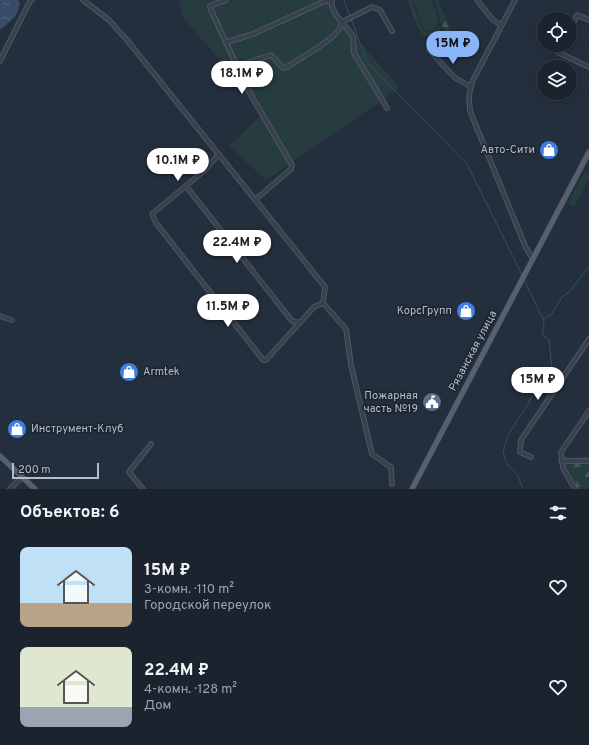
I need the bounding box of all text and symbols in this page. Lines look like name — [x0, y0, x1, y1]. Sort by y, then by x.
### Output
map controls — [537, 12, 577, 100]
button: locate — [537, 12, 577, 52]
pin: 15M ₽ — [425, 31, 481, 65]
text: 15M ₽ — [435, 36, 471, 52]
button: layers — [537, 60, 577, 100]
pin: 18.1M ₽ — [205, 61, 279, 95]
text: 18.1M ₽ — [220, 66, 264, 82]
shop icon: Авто-Сити — [538, 139, 560, 161]
place label: Авто-Сити — [481, 143, 535, 157]
pin: 10.1M ₽ — [141, 148, 215, 182]
text: 10.1M ₽ — [156, 153, 200, 169]
pin: 22.4M ₽ — [200, 230, 274, 264]
text: 22.4M ₽ — [212, 235, 262, 251]
pin: 11.5M ₽ — [191, 294, 265, 328]
text: 11.5M ₽ — [206, 299, 250, 315]
shop icon: КорсГрупп — [455, 300, 477, 322]
place label: КорсГрупп — [397, 304, 452, 318]
street label: Рязанская улица — [446, 308, 500, 394]
shop icon: Armtek — [118, 361, 140, 383]
place label: Armtek — [143, 365, 180, 379]
pin: 15M ₽ — [510, 367, 566, 401]
text: 15M ₽ — [520, 372, 556, 388]
place label: Пожарная часть №19 — [363, 389, 418, 416]
public building icon: Пожарная часть №19 — [421, 391, 443, 413]
shop icon: Инструмент-Клуб — [6, 418, 28, 440]
place label: Инструмент-Клуб — [31, 422, 124, 436]
scale bar — [12, 461, 99, 480]
text: 200 m — [18, 463, 51, 477]
text: Объектов: 6 — [20, 502, 120, 524]
icon: filters — [547, 502, 569, 524]
text: 15M ₽ — [144, 560, 190, 582]
icon: home — [52, 563, 100, 611]
icon: heart — [547, 576, 569, 598]
text: 3-комн. · 110 m² — [144, 582, 234, 598]
text: Городской переулок — [144, 598, 271, 614]
text: 22.4M ₽ — [144, 660, 209, 682]
icon: home — [52, 663, 100, 711]
icon: heart — [547, 676, 569, 698]
text: 4-комн. · 128 m² — [144, 682, 237, 698]
text: Дом — [144, 698, 171, 714]

